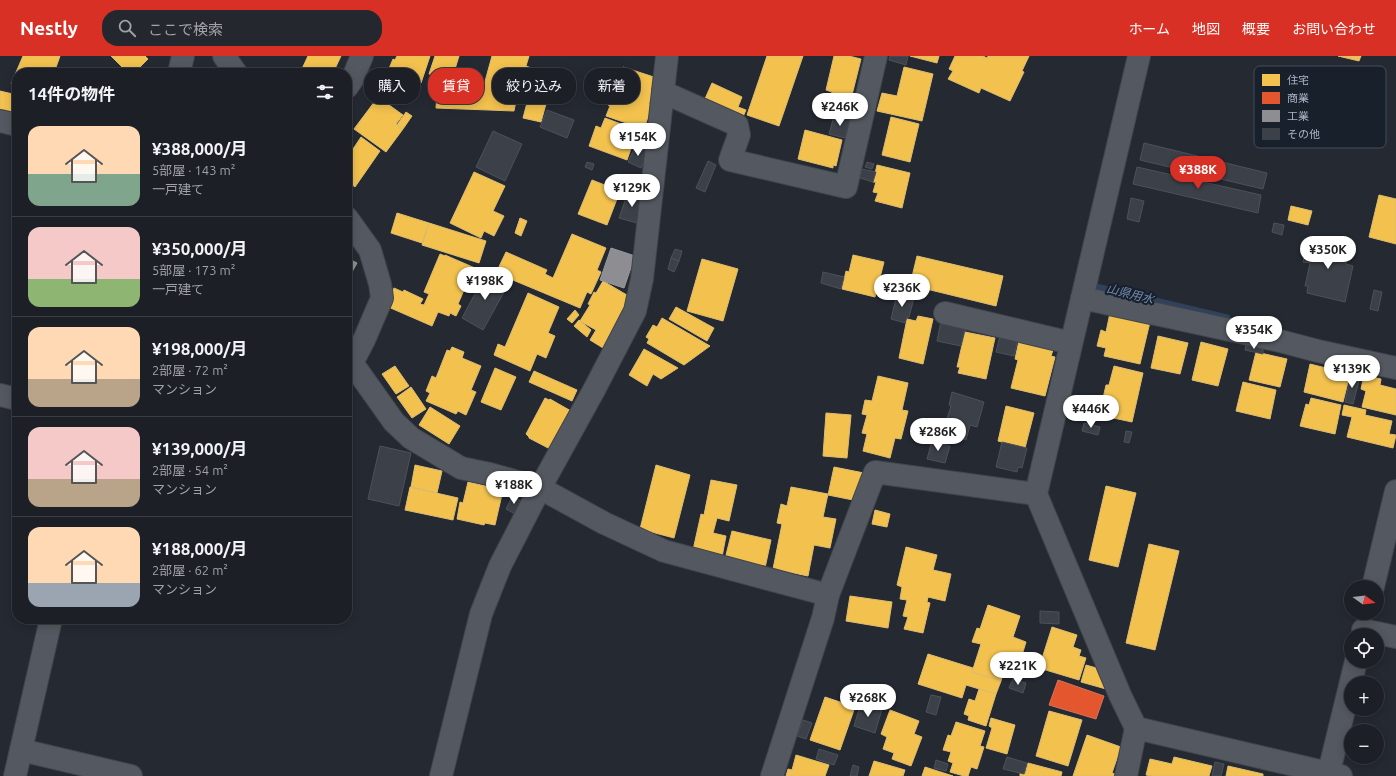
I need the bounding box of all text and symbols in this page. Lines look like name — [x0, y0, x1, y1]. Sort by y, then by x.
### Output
search box — [102, 10, 382, 46]
text: Nestly — [20, 17, 78, 39]
icon: search — [116, 17, 138, 39]
text: ここで検索 — [148, 21, 223, 38]
text: ホーム — [1128, 21, 1170, 37]
text: 地図 — [1192, 21, 1220, 37]
text: 概要 — [1242, 21, 1270, 37]
text: お問い合わせ — [1292, 21, 1376, 37]
legend — [1254, 66, 1386, 148]
chip: 購入 — [364, 68, 420, 104]
chip: 賃貸 — [428, 68, 484, 104]
chip: 絞り込み — [492, 68, 576, 104]
chip: 新着 — [584, 68, 640, 104]
text: 住宅 — [1287, 74, 1309, 86]
icon: filters — [314, 81, 336, 103]
text: 14件の物件 — [28, 84, 115, 103]
text: 商業 — [1287, 92, 1309, 104]
pin: ¥246K — [812, 93, 868, 127]
text: ¥246K — [821, 99, 859, 113]
text: 工業 — [1287, 110, 1309, 122]
pin: ¥154K — [610, 123, 666, 157]
text: その他 — [1287, 128, 1320, 140]
text: ¥154K — [619, 129, 657, 143]
text: ¥388,000/月 — [152, 139, 247, 158]
icon: home — [60, 142, 108, 190]
pin: ¥388K — [1170, 156, 1226, 190]
text: ¥388K — [1179, 162, 1217, 176]
text: 5部屋 · 143 m² — [152, 163, 235, 177]
pin: ¥129K — [604, 174, 660, 208]
text: ¥129K — [613, 180, 651, 194]
text: 一戸建て — [152, 182, 204, 196]
pin: ¥350K — [1300, 236, 1356, 270]
text: ¥350,000/月 — [152, 239, 247, 258]
text: ¥350K — [1309, 242, 1347, 256]
icon: home — [60, 243, 108, 291]
text: 5部屋 · 173 m² — [152, 263, 235, 277]
pin: ¥198K — [457, 267, 513, 301]
text: ¥198K — [466, 273, 504, 287]
pin: ¥236K — [874, 274, 930, 308]
text: ¥236K — [883, 280, 921, 294]
water label: 山県用水 — [1105, 281, 1157, 306]
text: 一戸建て — [152, 282, 204, 296]
pin: ¥354K — [1226, 316, 1282, 350]
text: ¥354K — [1235, 322, 1273, 336]
text: ¥198,000/月 — [152, 339, 247, 358]
icon: home — [60, 343, 108, 391]
pin: ¥139K — [1324, 355, 1380, 389]
text: ¥139K — [1333, 361, 1371, 375]
text: 2部屋 · 72 m² — [152, 363, 228, 377]
text: マンション — [152, 382, 217, 396]
pin: ¥446K — [1063, 395, 1119, 429]
text: ¥446K — [1072, 401, 1110, 415]
pin: ¥286K — [910, 418, 966, 452]
text: ¥286K — [919, 424, 957, 438]
text: ¥139,000/月 — [152, 439, 247, 458]
icon: home — [60, 443, 108, 491]
text: 2部屋 · 54 m² — [152, 463, 228, 477]
pin: ¥188K — [486, 471, 542, 505]
text: ¥188K — [495, 477, 533, 491]
text: マンション — [152, 482, 217, 496]
text: ¥188,000/月 — [152, 539, 247, 558]
icon: home — [60, 543, 108, 591]
text: 2部屋 · 62 m² — [152, 563, 228, 577]
north arrow — [1344, 580, 1384, 620]
map controls — [1344, 580, 1384, 764]
text: マンション — [152, 582, 217, 596]
button: locate — [1344, 628, 1384, 668]
pin: ¥221K — [990, 652, 1046, 686]
text: ¥221K — [999, 658, 1037, 672]
button: + — [1344, 676, 1384, 716]
pin: ¥268K — [840, 684, 896, 718]
text: ¥268K — [849, 690, 887, 704]
button: − — [1344, 724, 1384, 764]

